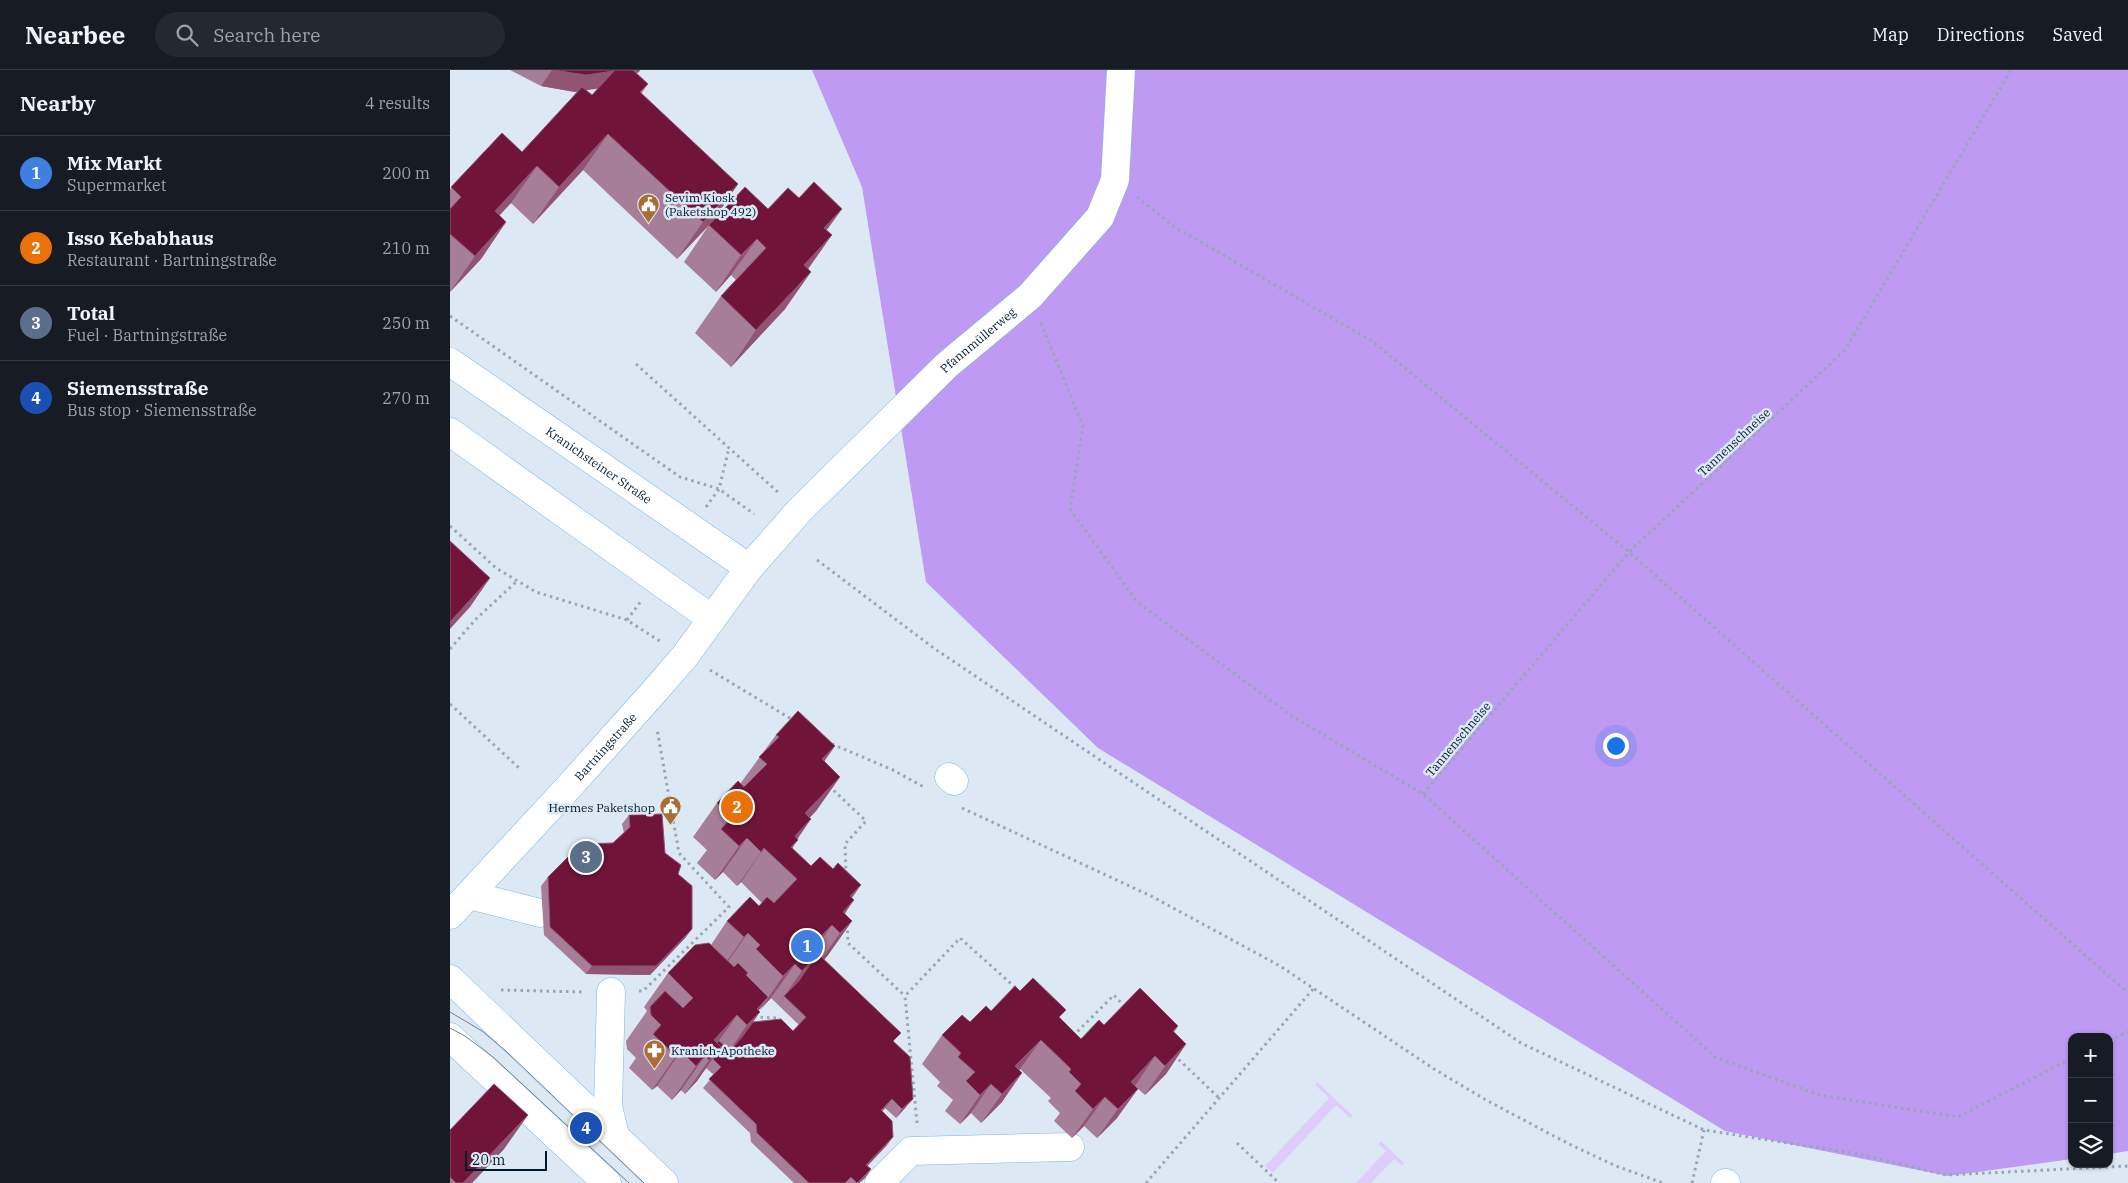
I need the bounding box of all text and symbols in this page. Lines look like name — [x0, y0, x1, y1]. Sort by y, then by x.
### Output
search box — [155, 12, 505, 57]
text: Nearbee — [25, 19, 125, 51]
icon: search — [173, 21, 201, 49]
text: Search here — [213, 23, 320, 47]
text: Map — [1872, 23, 1909, 46]
text: Directions — [1937, 23, 2025, 46]
text: Saved — [2053, 23, 2103, 46]
text: Nearby — [20, 89, 96, 117]
text: 4 results — [365, 93, 430, 113]
text: Mix Markt — [67, 151, 162, 175]
text: 1 — [31, 163, 41, 183]
text: 200 m — [382, 163, 430, 183]
text: Supermarket — [67, 175, 166, 195]
place label: Sevim Kiosk (Paketshop 492) — [665, 190, 756, 219]
public building icon: Sevim Kiosk (Paketshop 492) — [637, 192, 661, 223]
text: Isso Kebabhaus — [67, 226, 214, 250]
text: 2 — [31, 238, 41, 258]
text: 210 m — [382, 238, 430, 258]
text: Restaurant · Bartningstraße — [67, 250, 277, 270]
text: Total — [67, 301, 115, 325]
street label: Pfannmüllerweg — [937, 304, 1019, 375]
text: 3 — [31, 313, 41, 333]
text: 250 m — [382, 313, 430, 333]
text: Fuel · Bartningstraße — [67, 325, 227, 345]
text: Siemensstraße — [67, 376, 208, 400]
text: 4 — [31, 388, 41, 408]
text: 270 m — [382, 388, 430, 408]
text: Bus stop · Siemensstraße — [67, 400, 257, 420]
street label: Tannenschneise — [1695, 405, 1773, 479]
street label: Kranichsteiner Straße — [543, 423, 655, 506]
street label: Tannenschneise — [1422, 699, 1494, 779]
street label: Bartningstraße — [571, 709, 639, 784]
your location — [1603, 733, 1629, 759]
pin: 2 — [721, 788, 753, 826]
public building icon: Hermes Paketshop — [659, 795, 683, 826]
place label: Hermes Paketshop — [548, 800, 655, 815]
pin: 3 — [570, 838, 602, 876]
pin: 1 — [791, 927, 823, 965]
map controls — [2068, 1033, 2113, 1168]
button: + — [2068, 1033, 2113, 1078]
pharmacy icon: Kranich-Apotheke — [643, 1038, 667, 1069]
place label: Kranich-Apotheke — [671, 1043, 775, 1058]
button: − — [2068, 1078, 2113, 1123]
pin: 4 — [570, 1109, 602, 1147]
button: layers — [2068, 1123, 2113, 1168]
scale bar — [465, 1148, 548, 1171]
text: 20 m — [472, 1151, 505, 1169]

